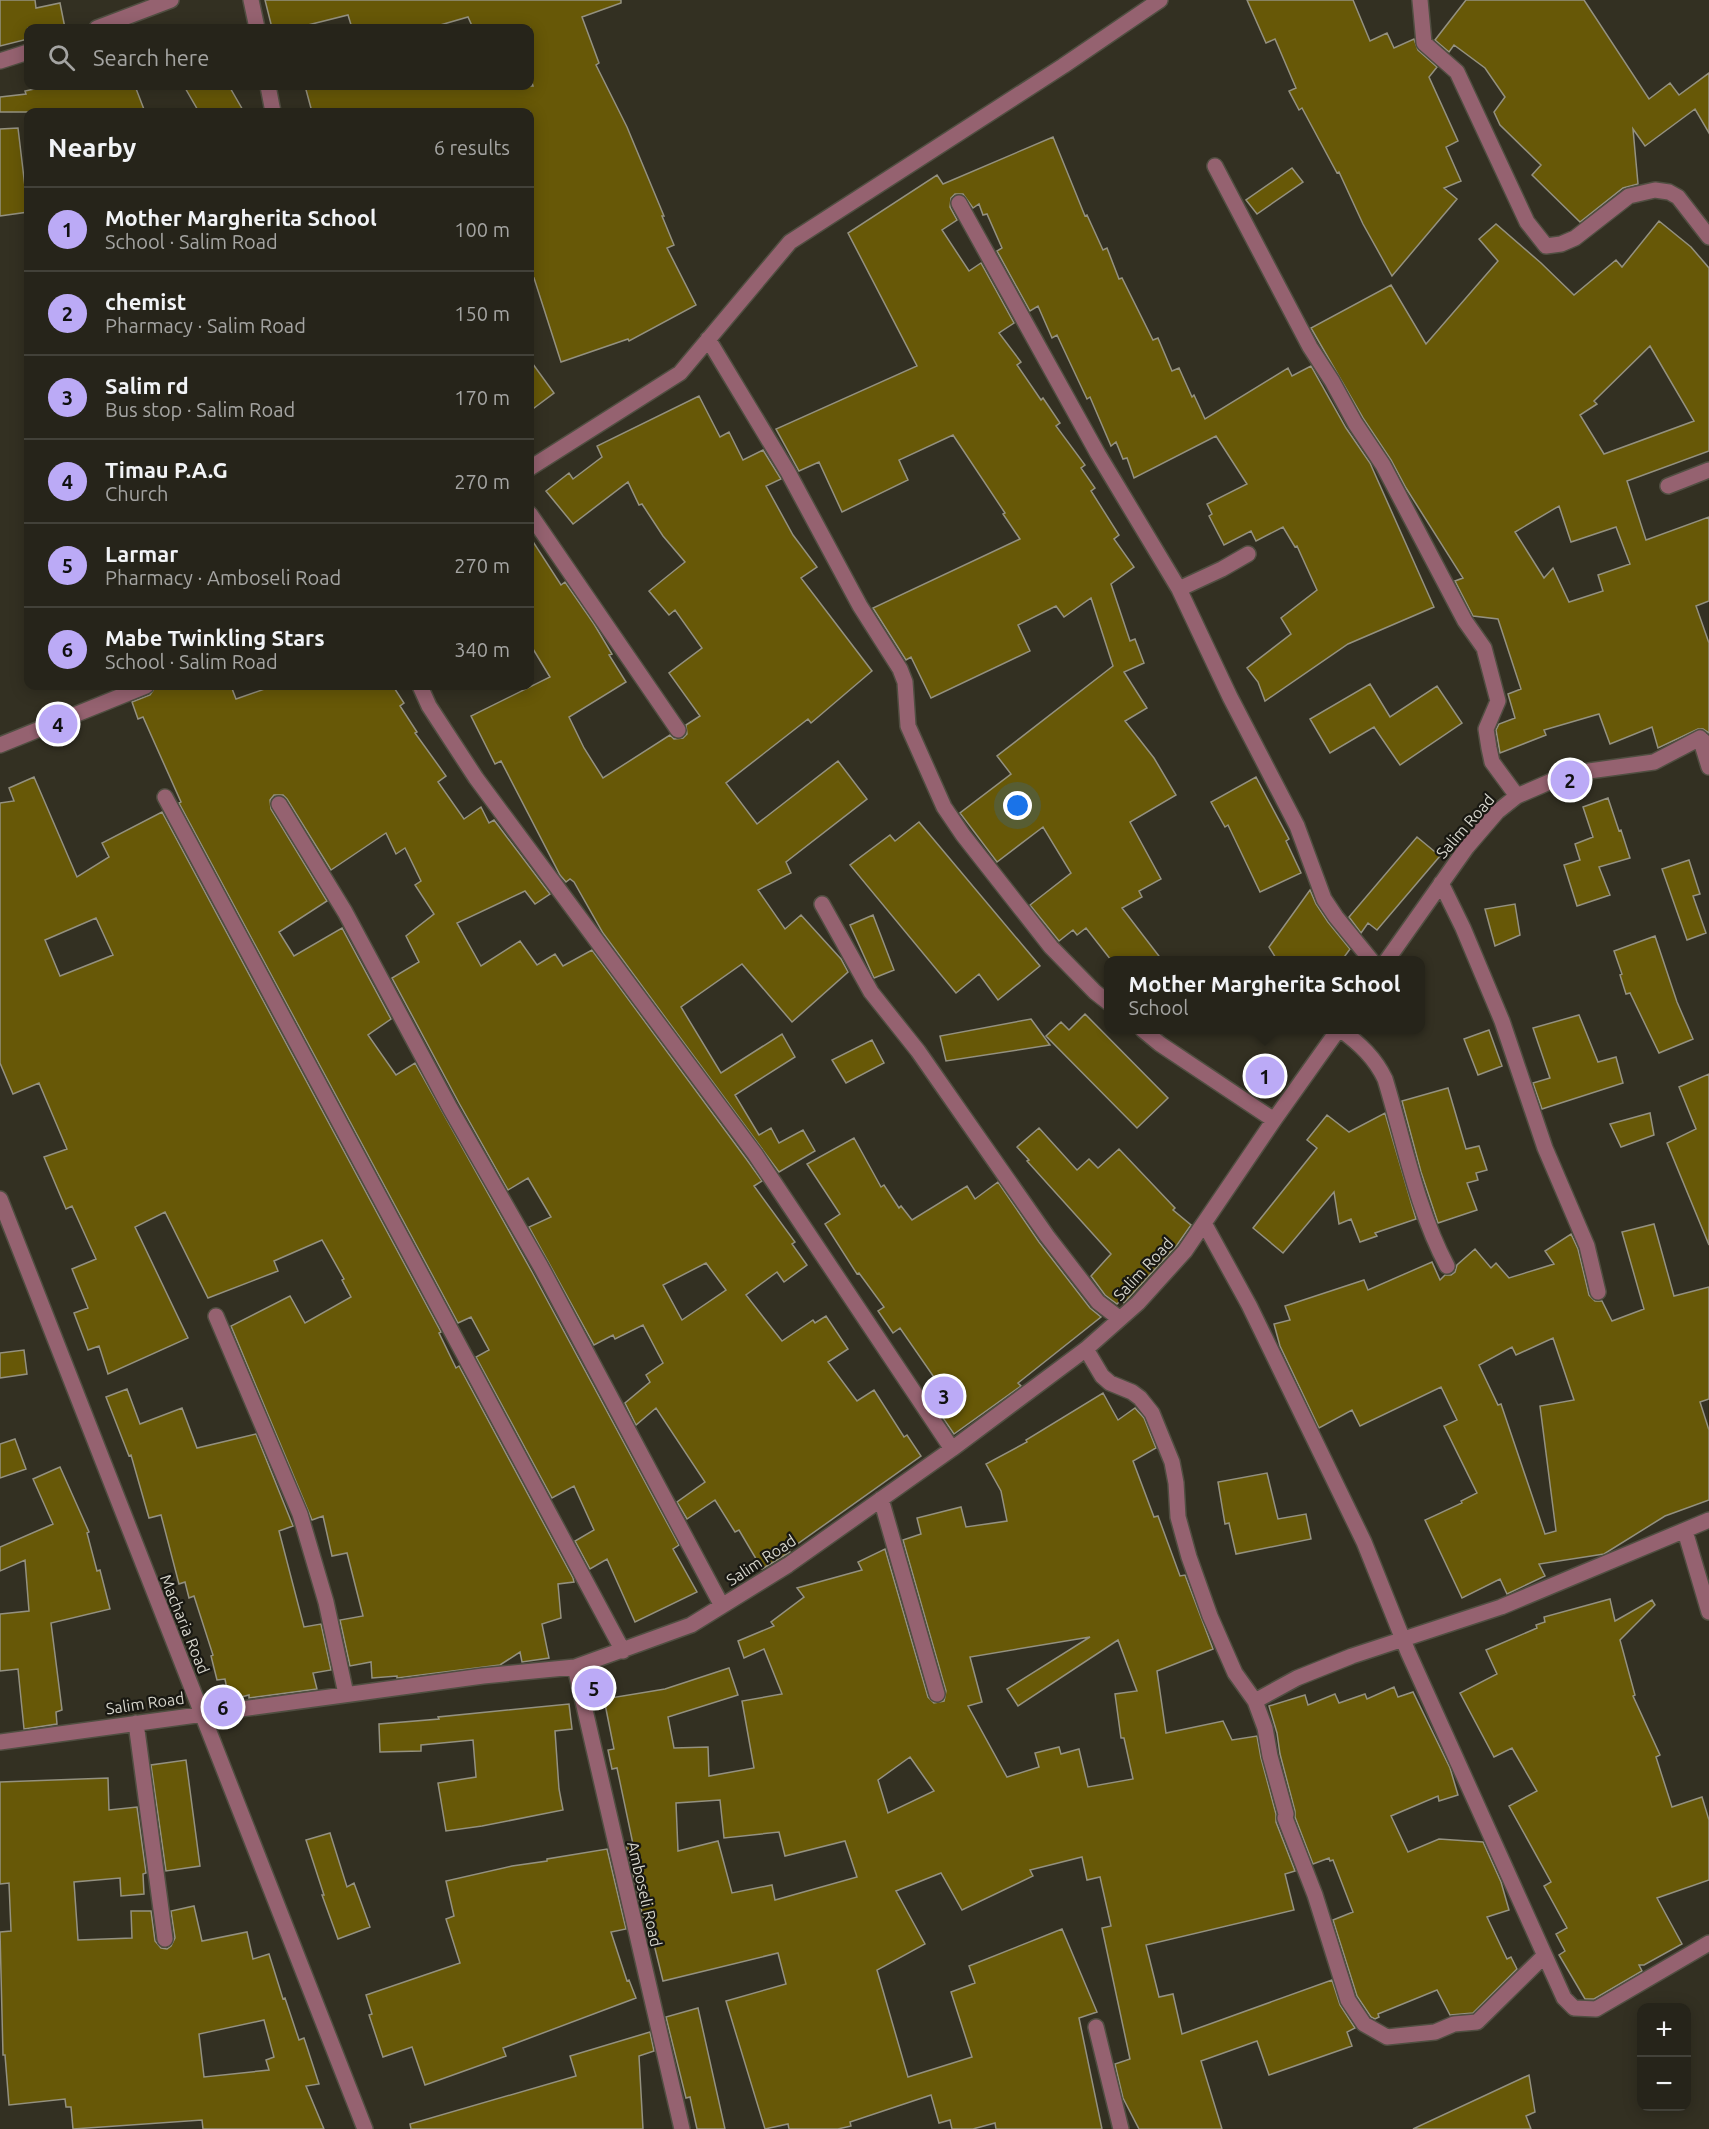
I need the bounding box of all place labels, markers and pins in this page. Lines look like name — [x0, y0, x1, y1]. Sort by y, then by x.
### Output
pin: 4 — [38, 702, 78, 746]
pin: 2 — [1550, 758, 1590, 802]
pin: 1 — [1246, 1054, 1284, 1098]
pin: 3 — [924, 1374, 964, 1418]
pin: 5 — [574, 1666, 614, 1710]
pin: 6 — [204, 1684, 242, 1730]

